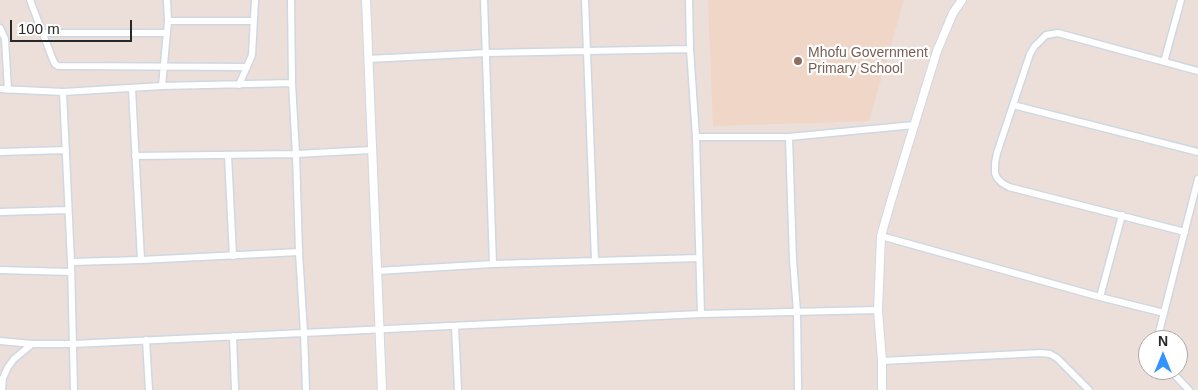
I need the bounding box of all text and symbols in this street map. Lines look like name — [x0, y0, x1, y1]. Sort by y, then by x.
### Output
scale bar — [12, 10, 135, 42]
text: 100 m — [18, 20, 60, 37]
place label: Mhofu Government Primary School — [808, 45, 928, 78]
marker: Mhofu Government Primary School — [792, 55, 804, 67]
north arrow — [1138, 330, 1188, 380]
text: N — [1158, 333, 1168, 349]

